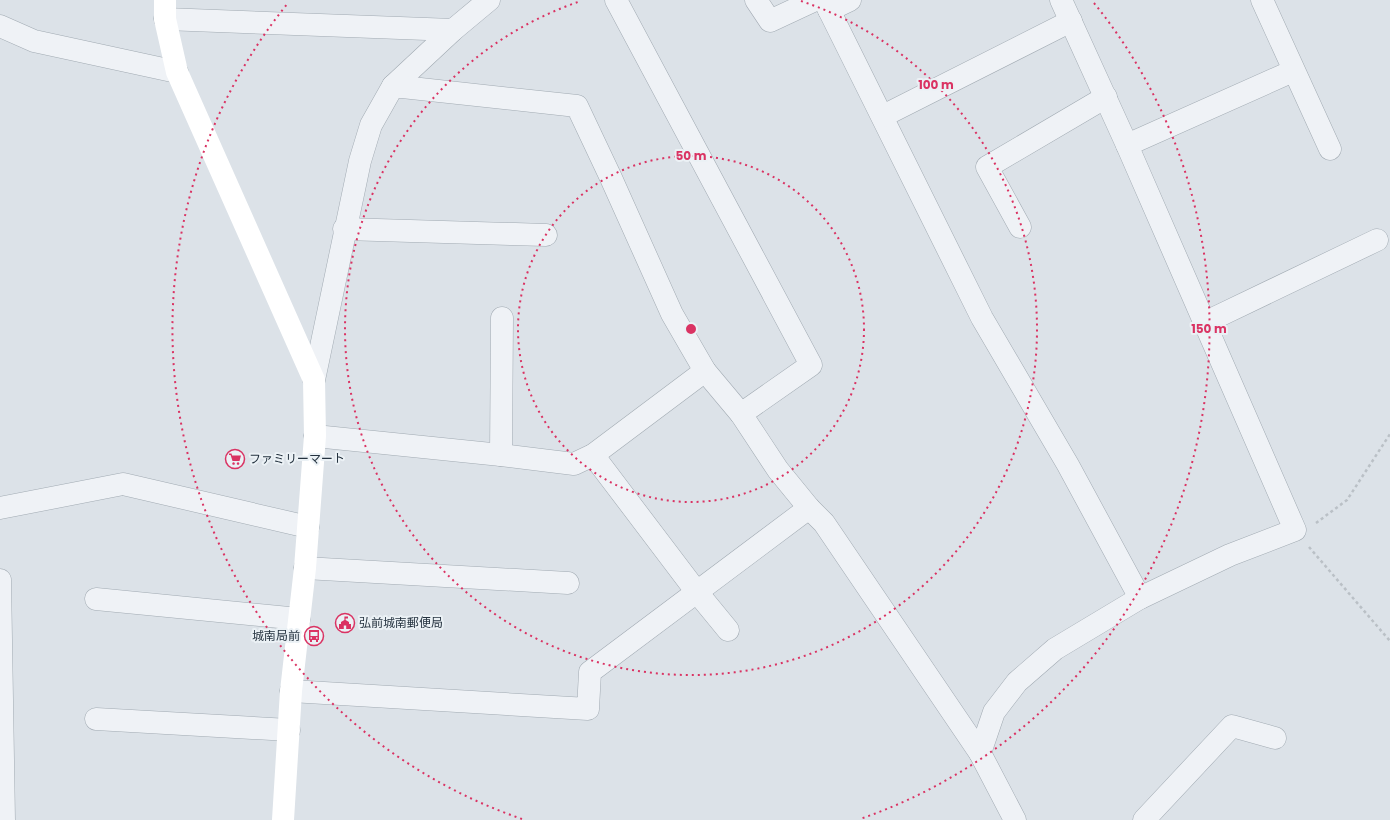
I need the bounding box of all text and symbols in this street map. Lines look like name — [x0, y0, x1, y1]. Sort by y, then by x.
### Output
text: 100 m — [918, 76, 954, 93]
text: 50 m — [676, 147, 707, 164]
text: 150 m — [1191, 320, 1227, 337]
centre of rings — [684, 322, 698, 336]
supermarket icon: ファミリーマート — [224, 448, 246, 470]
place label: ファミリーマート — [249, 450, 345, 467]
public building icon: 弘前城南郵便局 — [334, 612, 356, 634]
place label: 弘前城南郵便局 — [359, 614, 443, 631]
bus stop icon: 城南局前 — [303, 625, 325, 647]
place label: 城南局前 — [252, 627, 300, 644]

